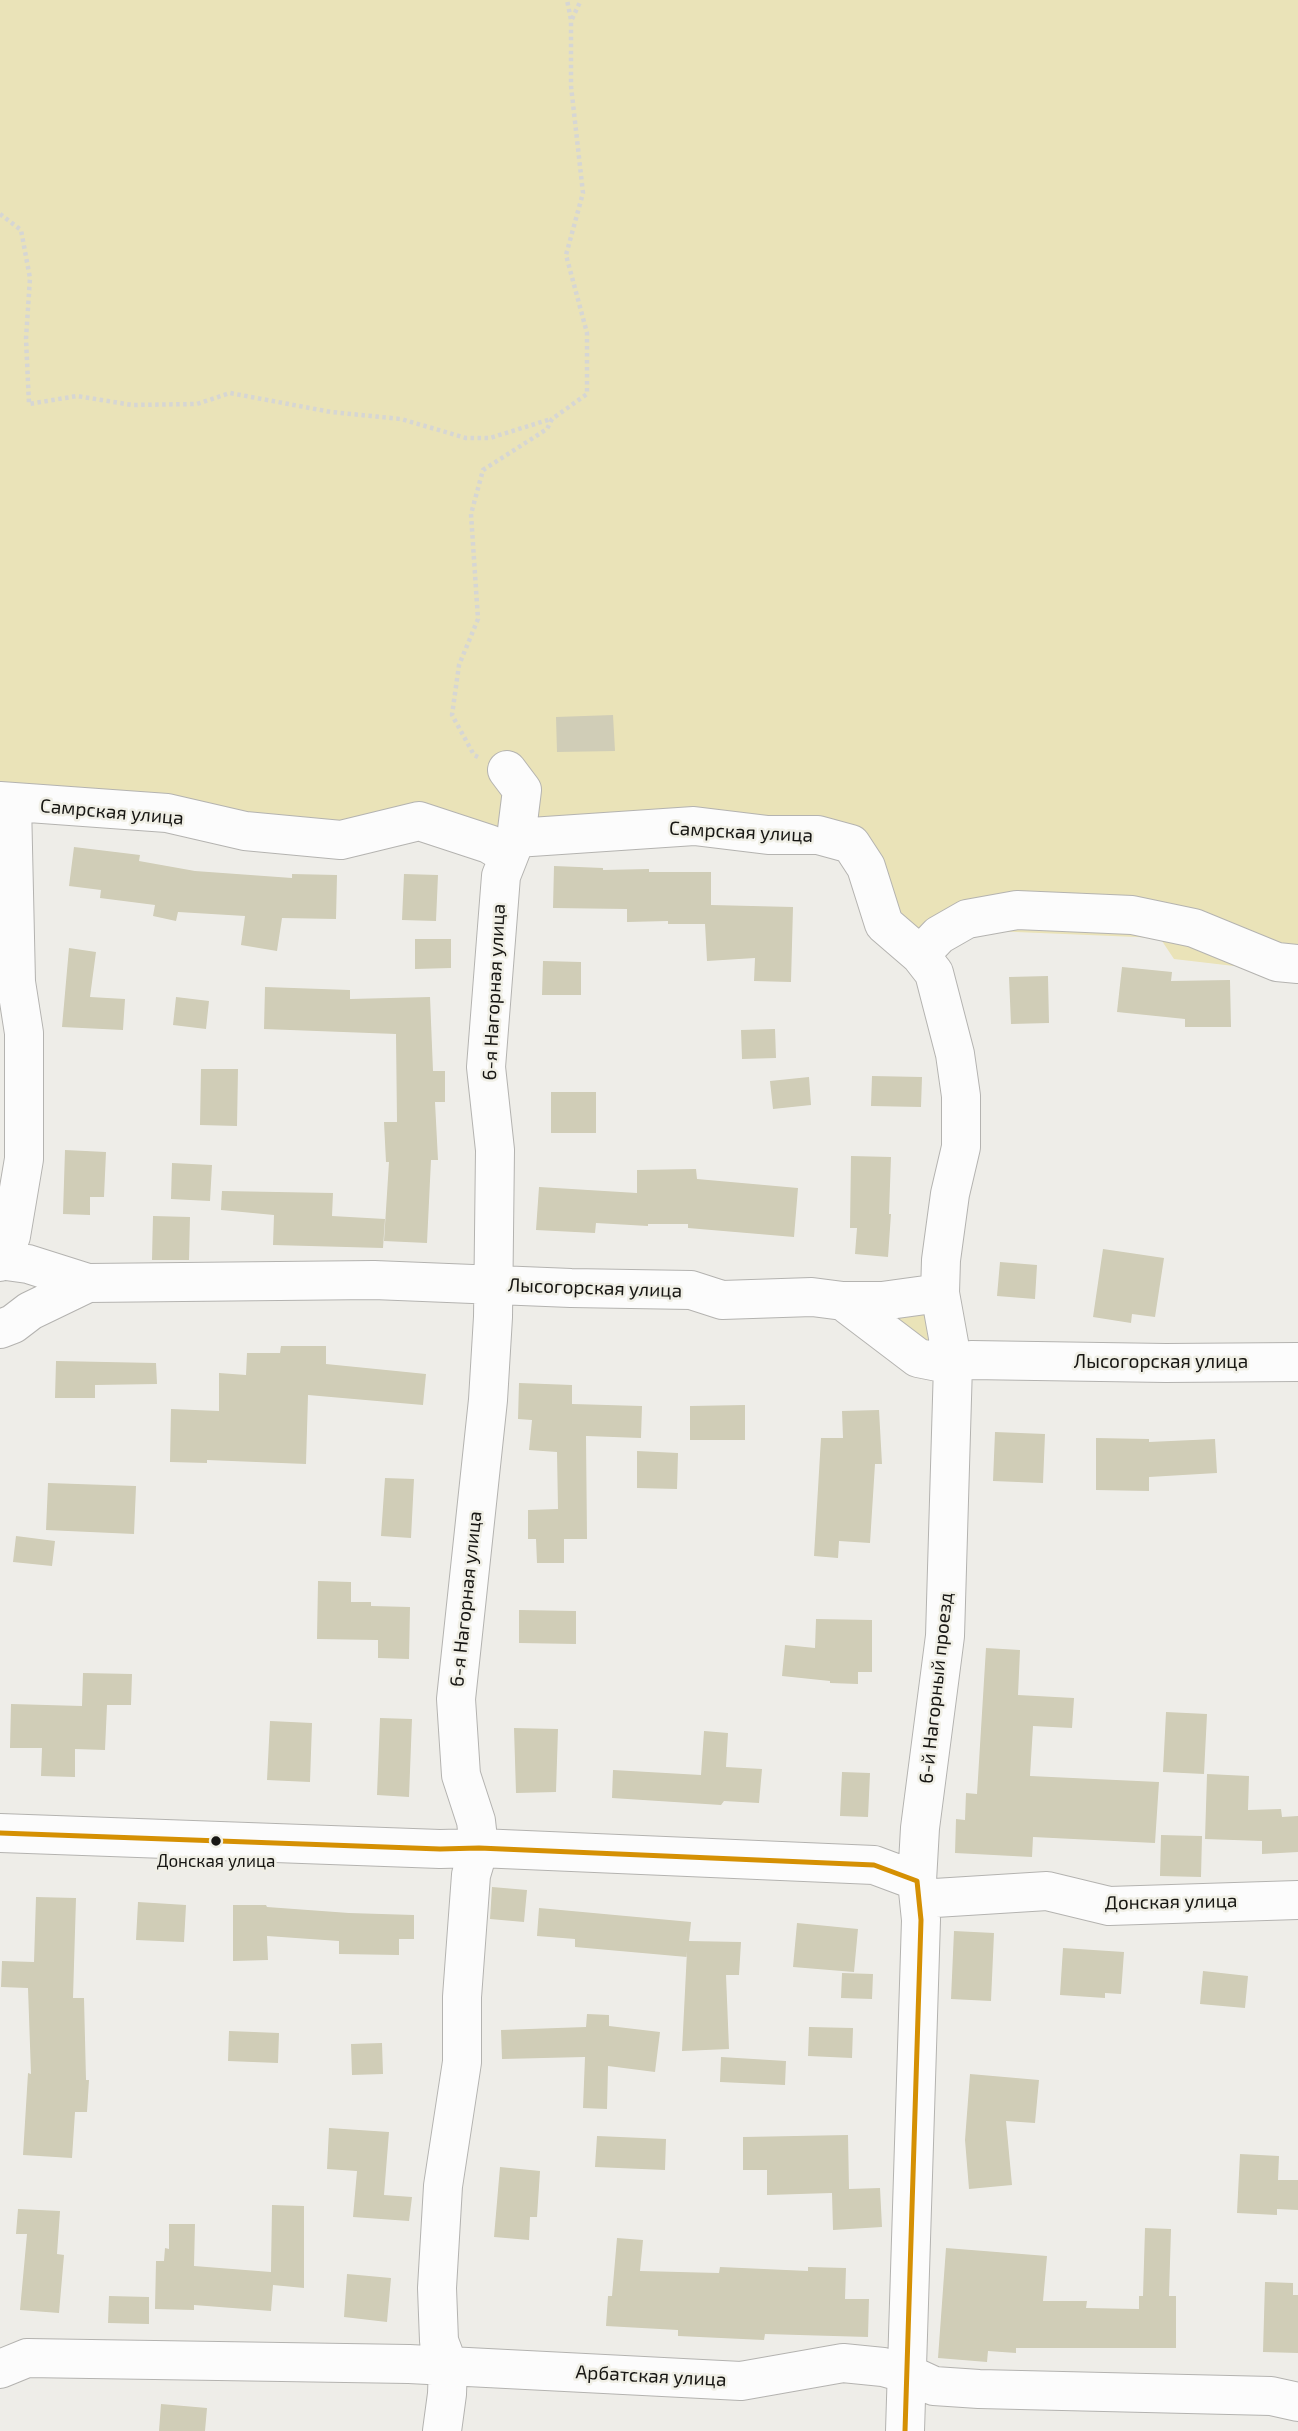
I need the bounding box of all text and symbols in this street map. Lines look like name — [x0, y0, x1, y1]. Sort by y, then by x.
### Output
street label: Самрская улица — [39, 794, 185, 830]
street label: Самрская улица — [668, 817, 814, 847]
street label: 6-я Нагорная улица — [478, 903, 510, 1081]
street label: Лысогорская улица — [508, 1274, 682, 1302]
street label: Лысогорская улица — [1074, 1351, 1248, 1373]
street label: 6-я Нагорная улица — [445, 1510, 487, 1688]
street label: 6-й Нагорный проезд — [915, 1591, 957, 1785]
marker: Донская улица — [209, 1834, 223, 1848]
place label: Донская улица — [157, 1851, 275, 1871]
street label: Донская улица — [1104, 1889, 1238, 1915]
street label: Арбатская улица — [575, 2361, 727, 2391]

